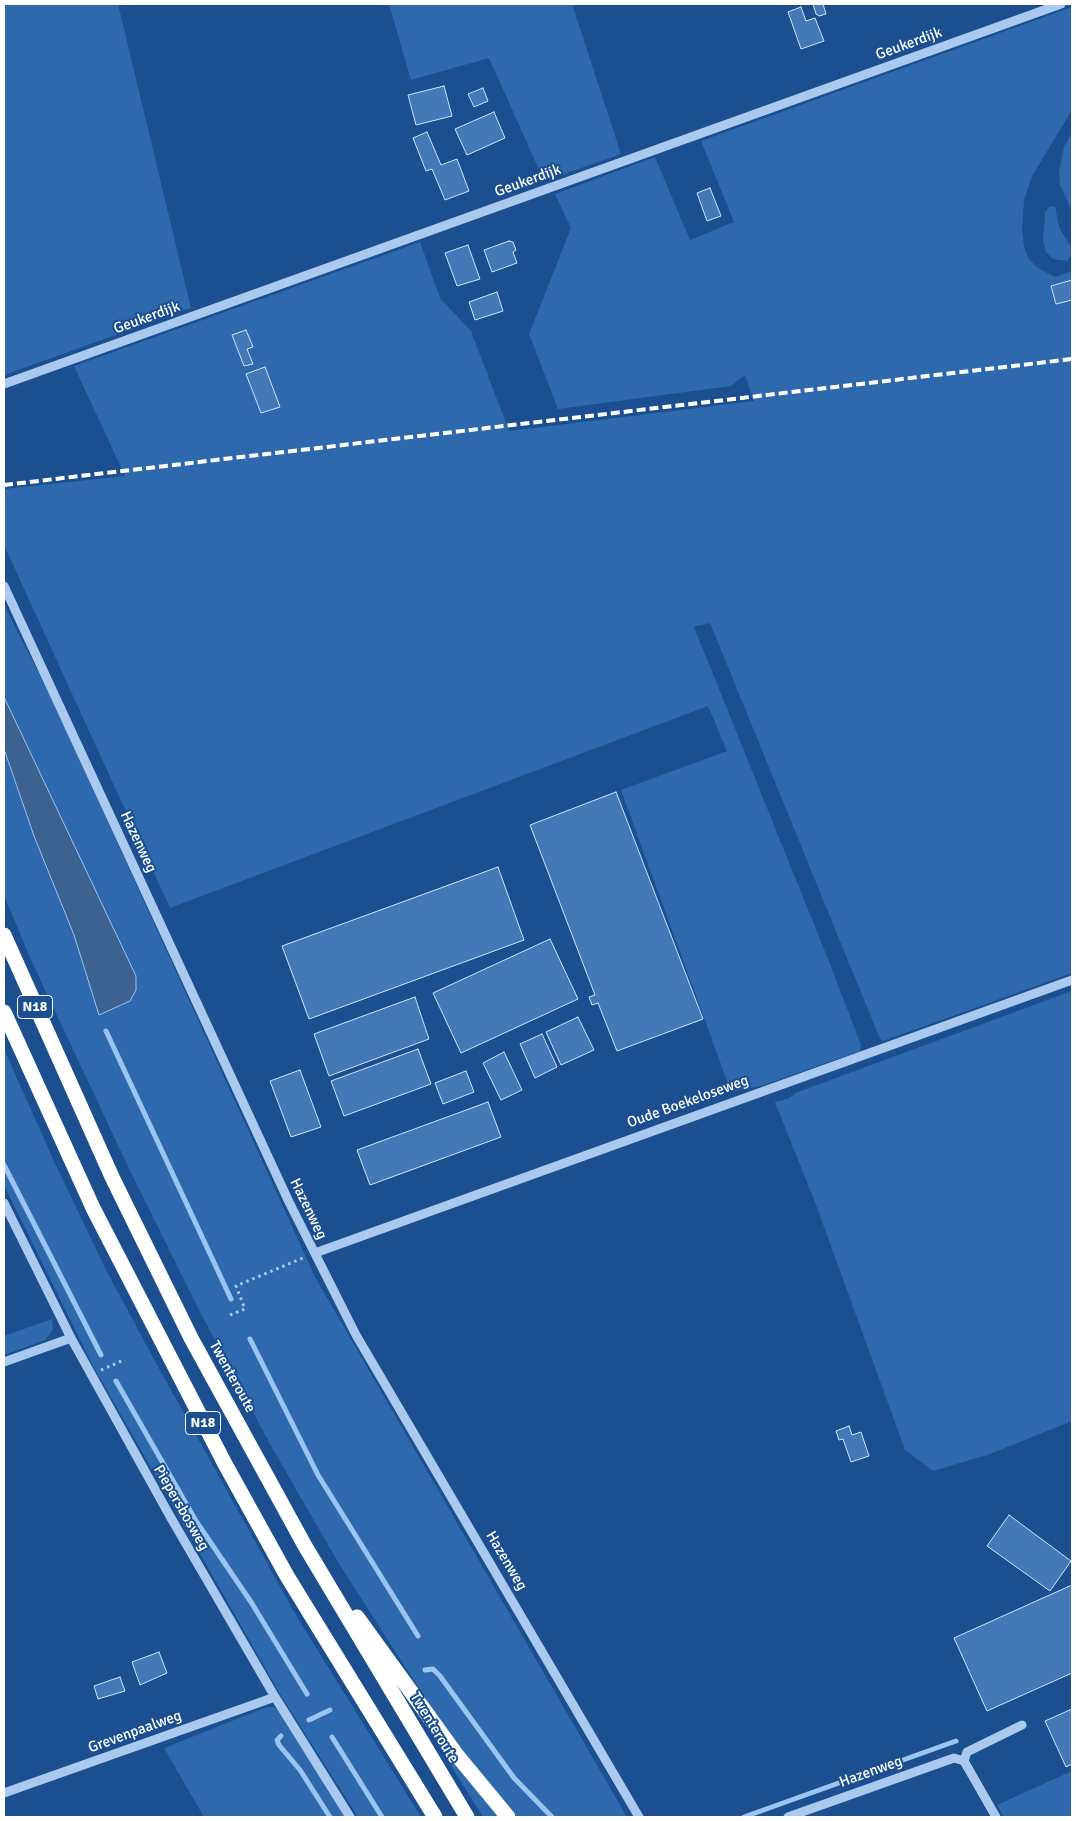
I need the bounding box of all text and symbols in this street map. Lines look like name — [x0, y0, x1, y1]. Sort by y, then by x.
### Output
street label: Geukerdijk — [873, 24, 945, 64]
street label: Geukerdijk — [492, 161, 564, 201]
street label: Geukerdijk — [111, 298, 183, 338]
street label: Hazenweg — [116, 808, 160, 876]
road number: N18 — [18, 996, 52, 1019]
street label: Oude Boekeloseweg — [625, 1072, 751, 1132]
street label: Hazenweg — [286, 1176, 330, 1242]
street label: Twenteroute — [205, 1338, 259, 1416]
road number: N18 — [186, 1412, 220, 1435]
street label: Piepersbosweg — [149, 1462, 213, 1554]
street label: Hazenweg — [481, 1528, 531, 1594]
street label: Twenteroute — [406, 1689, 462, 1767]
street label: Grevenpaalweg — [86, 1707, 184, 1757]
street label: Hazenweg — [837, 1752, 905, 1792]

